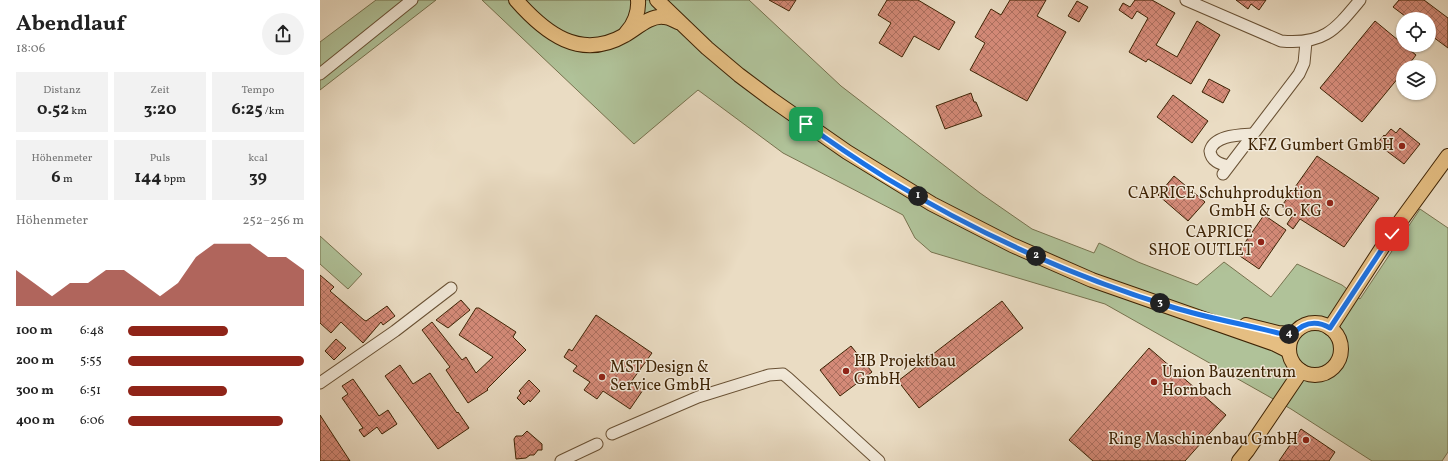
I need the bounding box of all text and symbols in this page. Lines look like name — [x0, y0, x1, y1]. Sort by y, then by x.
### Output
text: Abendlauf — [16, 9, 125, 40]
map controls — [1396, 12, 1436, 100]
button: locate — [1396, 12, 1436, 52]
button: share — [262, 13, 304, 55]
text: 18:06 — [16, 40, 45, 58]
button: layers — [1396, 60, 1436, 100]
text: Distanz — [43, 83, 81, 98]
text: Zeit — [150, 83, 170, 98]
text: Tempo — [242, 83, 274, 98]
text: 0.52 — [37, 98, 69, 121]
text: 3:20 — [144, 98, 176, 121]
text: 6:25 — [231, 98, 263, 121]
text: km — [69, 104, 87, 119]
text: /km — [263, 104, 285, 119]
pin — [789, 107, 823, 141]
icon: arrive — [795, 113, 817, 135]
place label: KFZ Gumbert GmbH — [1247, 135, 1394, 157]
marker: KFZ Gumbert GmbH — [1397, 141, 1407, 151]
text: Höhenmeter — [32, 151, 92, 166]
text: Puls — [150, 151, 170, 166]
text: kcal — [248, 151, 268, 166]
text: 6 — [51, 166, 61, 189]
text: 144 — [134, 166, 162, 189]
text: 39 — [249, 166, 267, 189]
text: m — [61, 172, 73, 187]
text: bpm — [162, 172, 186, 187]
place label: CAPRICE Schuhproduktion GmbH & Co. KG — [1128, 183, 1322, 223]
pin: 1 — [908, 186, 928, 206]
text: 1 — [916, 188, 920, 203]
marker: CAPRICE Schuhproduktion GmbH & Co. KG — [1325, 198, 1335, 208]
text: Höhenmeter — [16, 212, 88, 230]
text: 252–256 m — [243, 212, 304, 230]
pin — [1375, 217, 1409, 251]
place label: CAPRICE SHOE OUTLET — [1149, 222, 1253, 262]
icon: check — [1381, 223, 1403, 245]
marker: CAPRICE SHOE OUTLET — [1256, 237, 1266, 247]
pin: 2 — [1026, 246, 1046, 266]
text: 2 — [1033, 248, 1039, 263]
pin: 3 — [1150, 293, 1170, 313]
text: 3 — [1157, 295, 1163, 310]
text: 100 m — [16, 322, 53, 340]
text: 6:48 — [80, 322, 104, 340]
pin: 4 — [1279, 324, 1299, 344]
text: 4 — [1286, 326, 1292, 341]
place label: HB Projektbau GmbH — [854, 351, 956, 391]
text: 200 m — [16, 352, 54, 370]
text: 5:55 — [80, 352, 102, 370]
place label: MST Design & Service GmbH — [610, 357, 711, 397]
place label: Union Bauzentrum Hornbach — [1162, 362, 1296, 402]
marker: HB Projektbau GmbH — [841, 366, 851, 376]
marker: MST Design & Service GmbH — [597, 372, 607, 382]
marker: Union Bauzentrum Hornbach — [1149, 377, 1159, 387]
text: 300 m — [16, 382, 54, 400]
text: 6:51 — [80, 382, 101, 400]
text: 400 m — [16, 412, 55, 430]
text: 6:06 — [80, 412, 104, 430]
place label: Ring Maschinenbau GmbH — [1108, 429, 1298, 451]
marker: Ring Maschinenbau GmbH — [1301, 435, 1311, 445]

